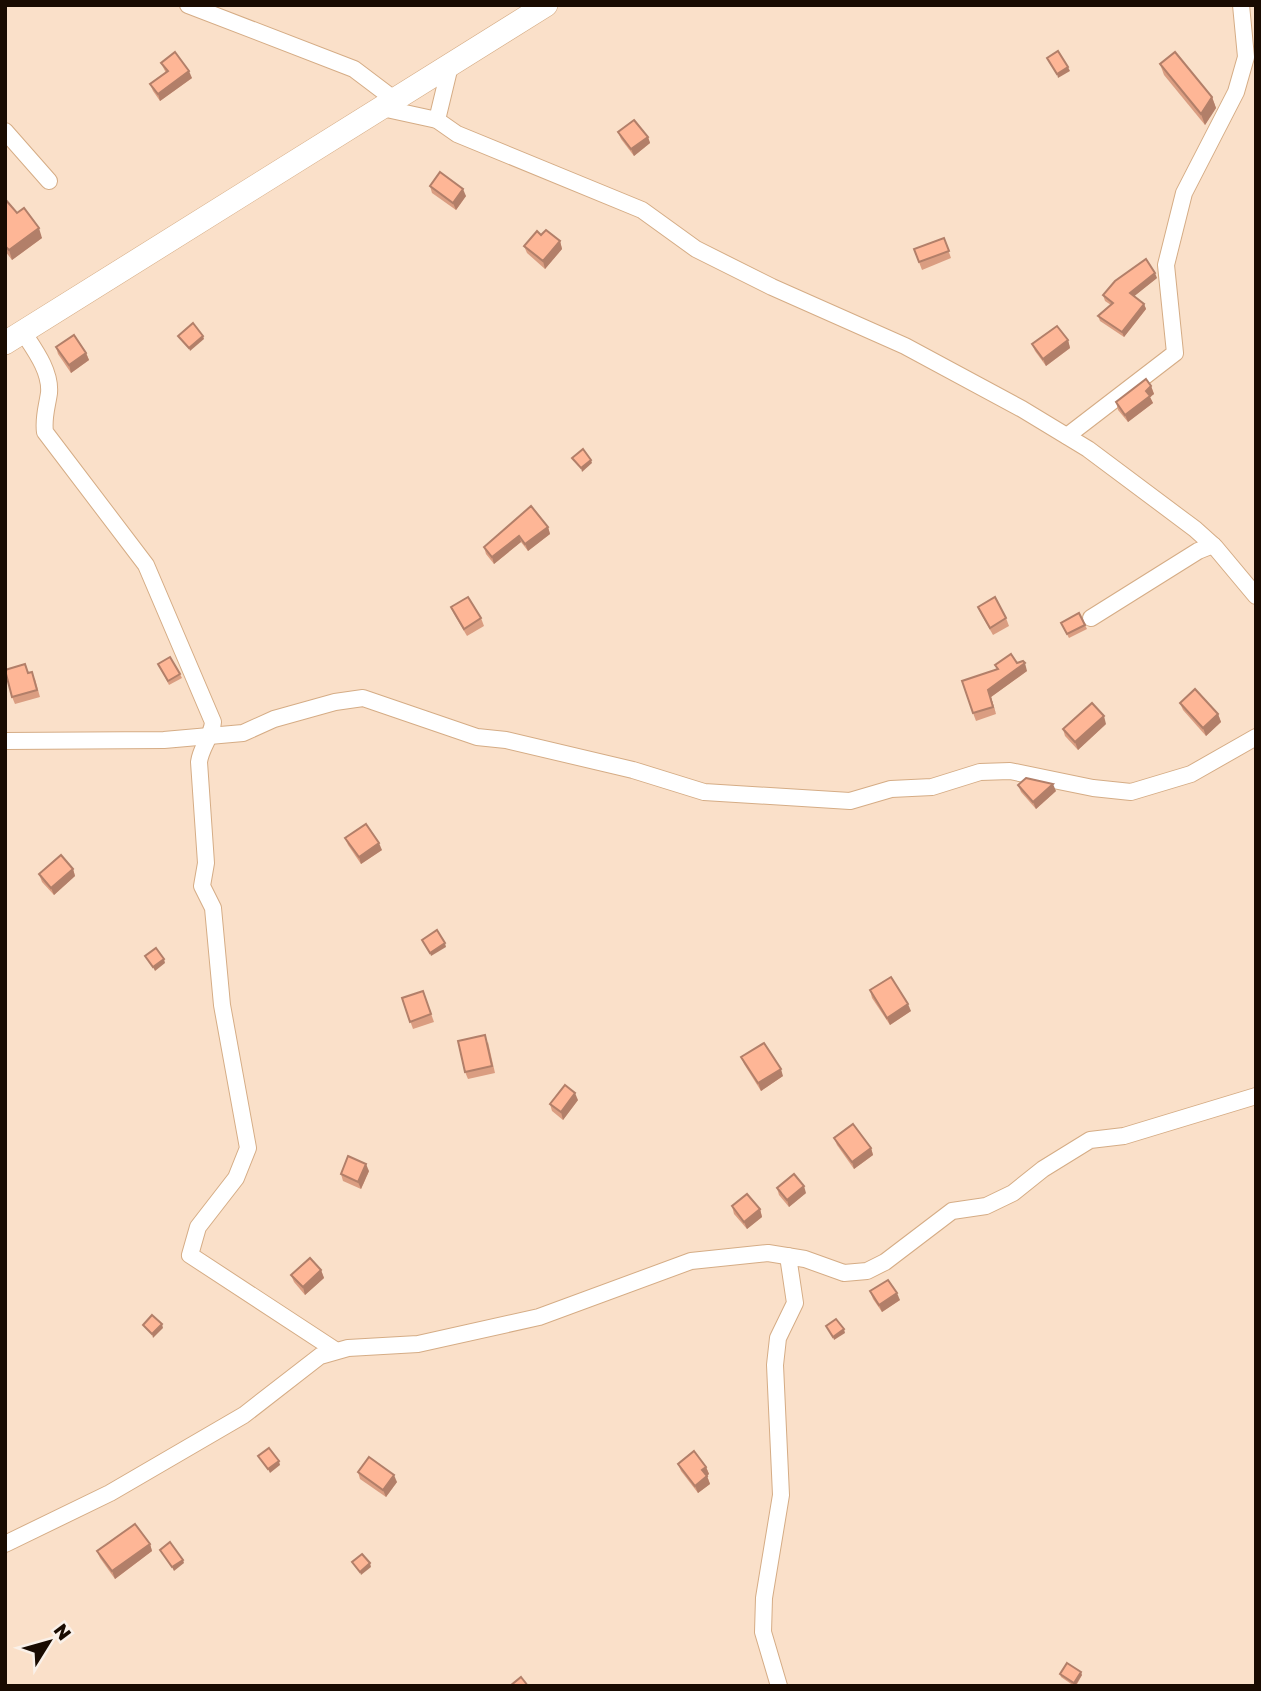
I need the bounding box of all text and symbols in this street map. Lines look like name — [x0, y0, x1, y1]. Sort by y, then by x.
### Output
north arrow — [14, 1607, 84, 1677]
text: N — [49, 1619, 77, 1644]

